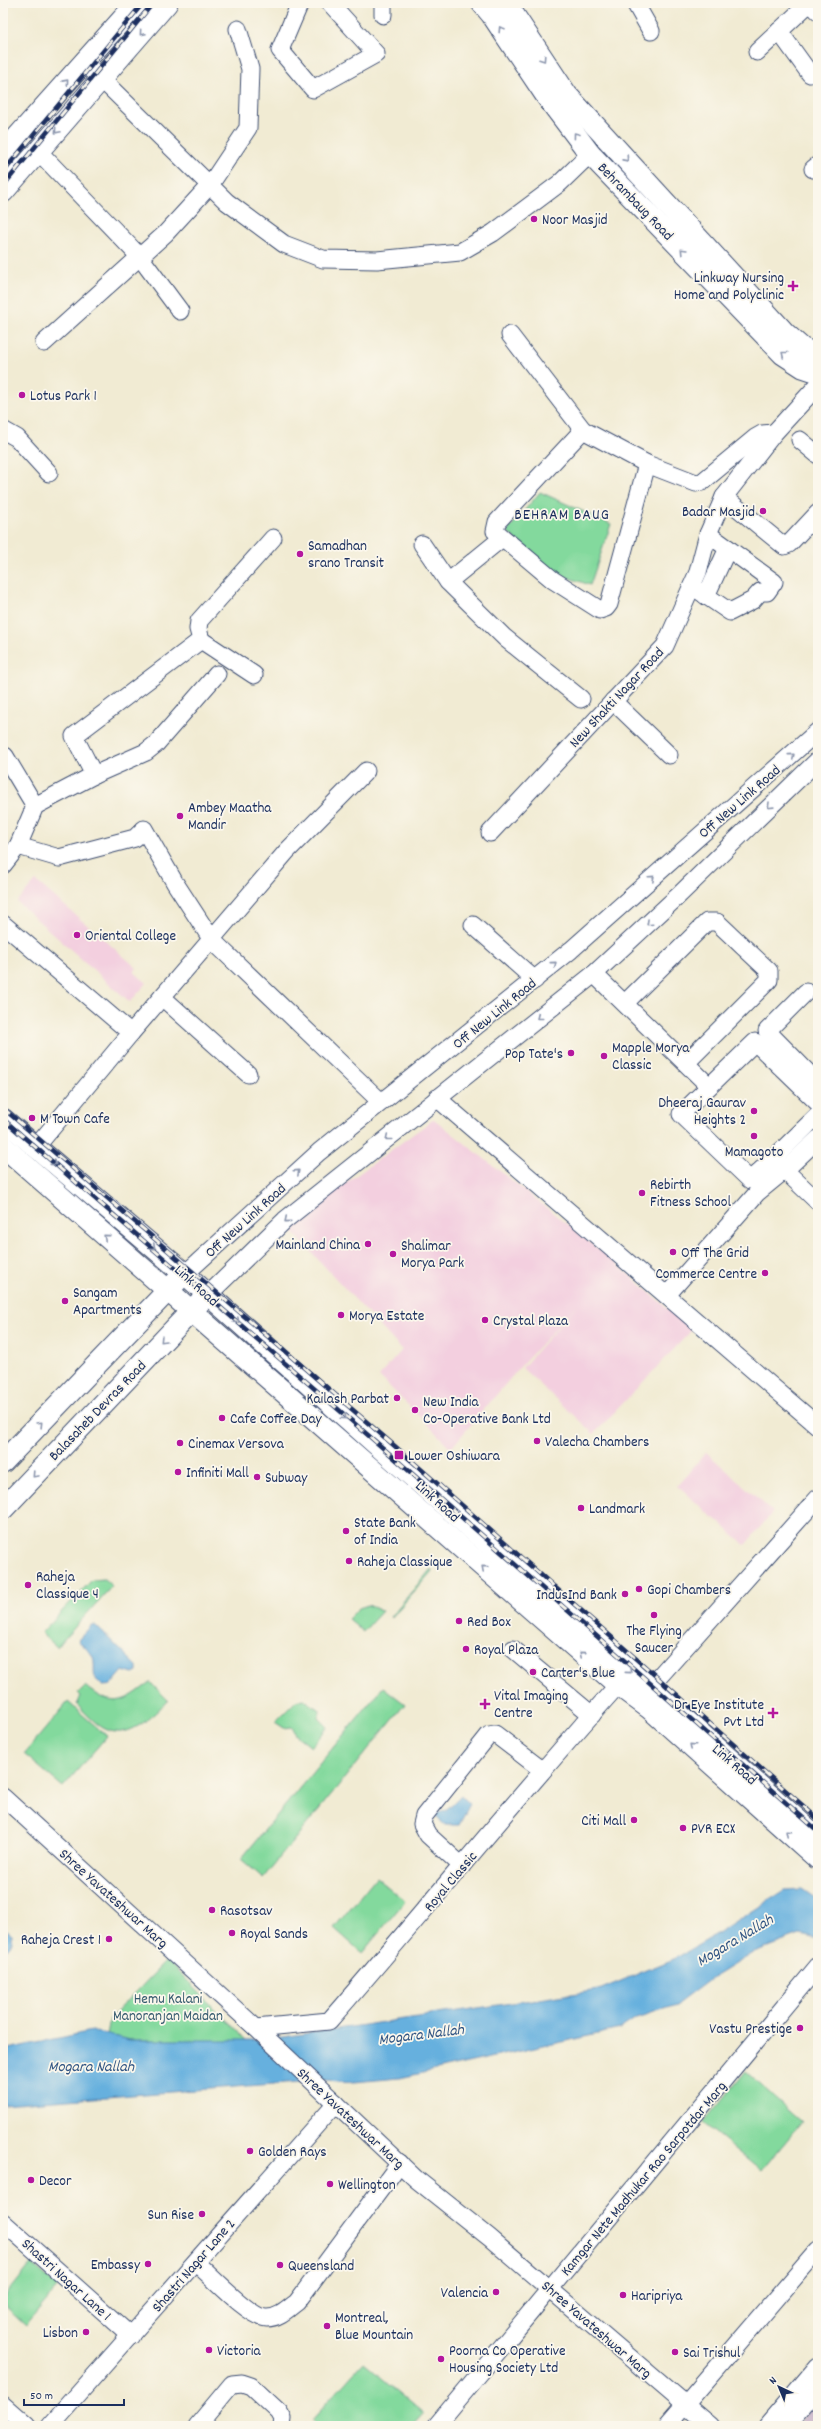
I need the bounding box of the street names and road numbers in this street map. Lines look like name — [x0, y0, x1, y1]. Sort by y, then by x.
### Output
street label: Behrambaug Road — [591, 158, 678, 247]
street label: New Shakti Nagar Road — [565, 643, 670, 754]
street label: Off New Link Road — [694, 760, 786, 845]
street label: Off New Link Road — [448, 974, 542, 1055]
street label: Off New Link Road — [201, 1179, 292, 1264]
street label: Link Road — [168, 1260, 223, 1313]
street label: Balasaheb Devras Road — [45, 1356, 152, 1467]
street label: Link Road — [409, 1476, 464, 1529]
street label: Link Road — [706, 1740, 761, 1791]
street label: Shree Yavateshwar Marg — [53, 1844, 172, 1955]
street label: Royal Classic — [419, 1847, 484, 1918]
street label: Shree Yavateshwar Marg — [291, 2064, 409, 2175]
street label: Kamgar Nete Madhukar Rao Sarpotdar Marg — [556, 2077, 733, 2282]
street label: Shastri Nagar Lane 2 — [148, 2215, 241, 2318]
street label: Shastri Nagar Lane 1 — [16, 2234, 116, 2327]
street label: Shree Yavateshwar Marg — [535, 2276, 656, 2385]

